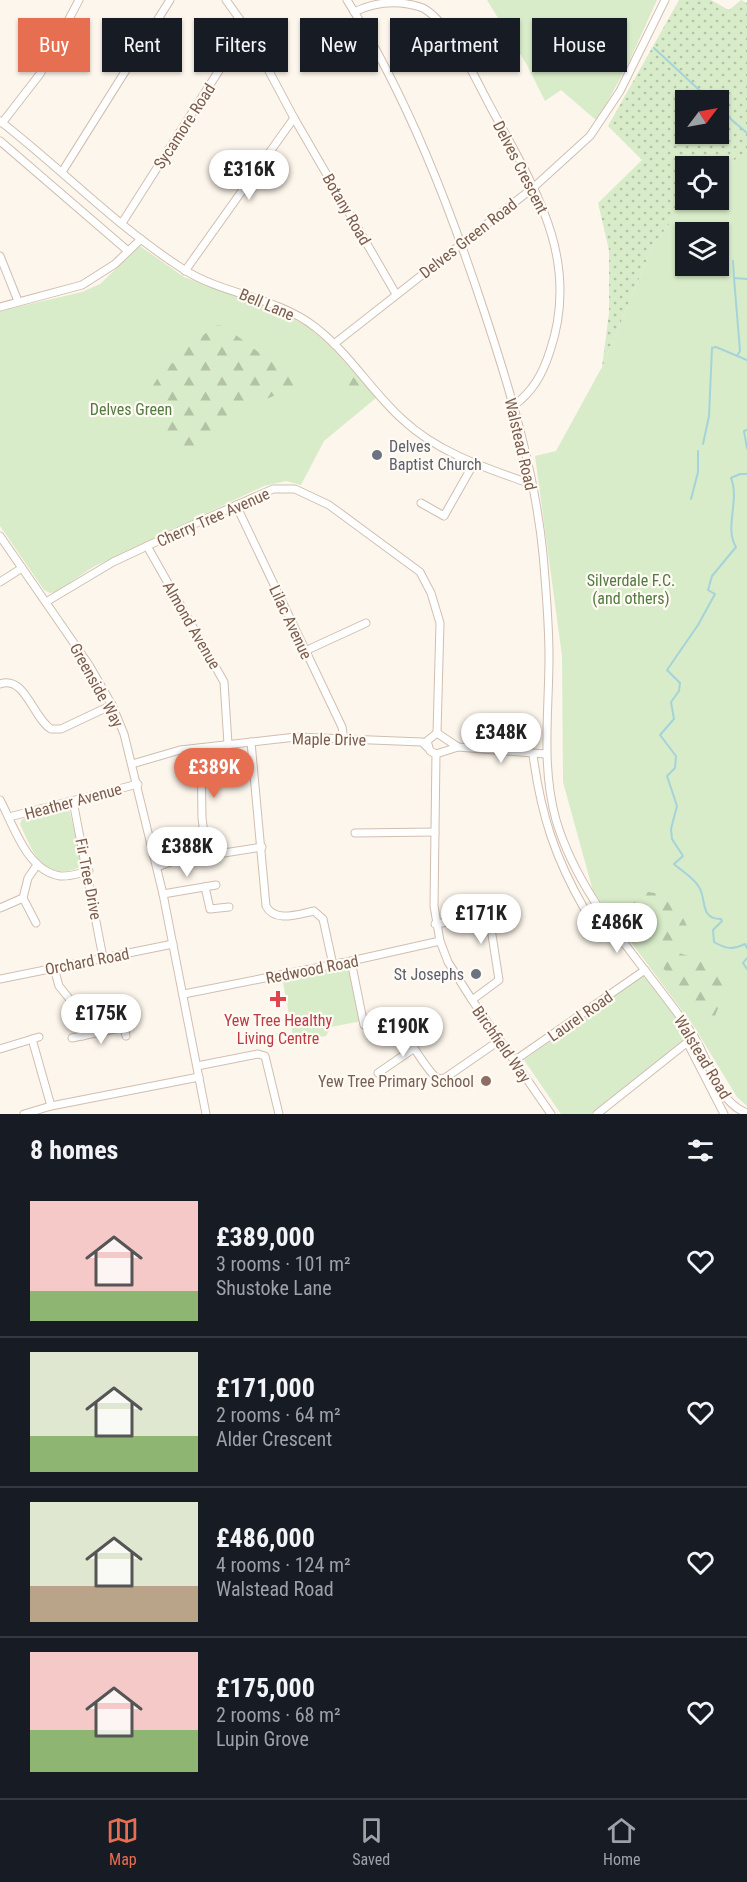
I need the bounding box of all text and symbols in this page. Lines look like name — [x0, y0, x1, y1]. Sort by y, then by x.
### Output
chip: Buy — [18, 18, 90, 72]
chip: Rent — [102, 18, 182, 72]
chip: Filters — [194, 18, 288, 72]
chip: New — [300, 18, 378, 72]
chip: Apartment — [390, 18, 520, 72]
chip: House — [532, 18, 627, 72]
street label: Sycamore Road — [150, 80, 219, 173]
north arrow — [675, 90, 729, 144]
map controls — [675, 90, 729, 276]
street label: Delves Crescent — [489, 118, 552, 217]
pin: £316K — [207, 150, 291, 201]
button: locate — [675, 156, 729, 210]
text: £316K — [223, 157, 275, 181]
street label: Botany Road — [318, 170, 375, 248]
street label: Delves Green Road — [416, 195, 521, 282]
button: layers — [675, 222, 729, 276]
street label: Bell Lane — [236, 284, 297, 324]
street label: Walstead Road — [501, 396, 540, 492]
park label: Delves Green — [90, 400, 172, 419]
place label: Delves Baptist Church — [389, 437, 482, 474]
marker: Delves Baptist Church — [370, 448, 384, 462]
street label: Cherry Tree Avenue — [154, 484, 273, 551]
park label: Silverdale F.C. (and others) — [587, 571, 675, 608]
street label: Almond Avenue — [159, 578, 224, 673]
street label: Lilac Avenue — [265, 582, 316, 662]
street label: Greenside Way — [66, 640, 128, 731]
pin: £348K — [459, 713, 543, 764]
text: £348K — [475, 720, 527, 744]
street label: Maple Drive — [292, 729, 366, 750]
pin: £389K — [172, 748, 256, 799]
text: £389K — [188, 755, 240, 779]
street label: Heather Avenue — [23, 779, 124, 824]
pin: £388K — [145, 827, 229, 878]
text: £388K — [161, 834, 213, 858]
street label: Fir Tree Drive — [71, 837, 106, 921]
pin: £171K — [439, 894, 523, 945]
text: £171K — [455, 901, 507, 925]
pin: £486K — [575, 903, 659, 954]
text: £486K — [591, 910, 643, 934]
street label: Orchard Road — [43, 944, 131, 979]
street label: Redwood Road — [264, 951, 360, 988]
place label: St Josephs — [394, 965, 464, 984]
marker: St Josephs — [469, 967, 483, 981]
street label: Laurel Road — [544, 987, 616, 1046]
marker: Yew Tree Healthy Living Centre — [269, 990, 287, 1008]
pin: £175K — [59, 994, 143, 1045]
text: £175K — [75, 1001, 127, 1025]
street label: Birchfield Way — [468, 1002, 535, 1086]
pin: £190K — [361, 1007, 445, 1058]
place label: Yew Tree Healthy Living Centre — [224, 1011, 332, 1048]
street label: Walstead Road — [670, 1012, 735, 1103]
text: £190K — [377, 1014, 429, 1038]
place label: Yew Tree Primary School — [318, 1072, 474, 1091]
marker: Yew Tree Primary School — [479, 1074, 493, 1088]
icon: filters — [684, 1134, 717, 1167]
text: 8 homes — [30, 1135, 118, 1165]
text: £389,000 — [216, 1222, 315, 1252]
icon: home — [78, 1225, 150, 1297]
icon: heart — [684, 1245, 717, 1278]
text: 3 rooms · 101 m² — [216, 1252, 351, 1276]
text: Shustoke Lane — [216, 1276, 332, 1300]
text: £171,000 — [216, 1373, 315, 1403]
icon: home — [78, 1376, 150, 1448]
icon: heart — [684, 1396, 717, 1429]
text: 2 rooms · 64 m² — [216, 1403, 341, 1427]
text: Alder Crescent — [216, 1427, 332, 1451]
text: £486,000 — [216, 1523, 315, 1553]
icon: home — [78, 1526, 150, 1598]
icon: heart — [684, 1546, 717, 1579]
text: 4 rooms · 124 m² — [216, 1553, 351, 1577]
text: Walstead Road — [216, 1577, 334, 1601]
text: £175,000 — [216, 1673, 315, 1703]
icon: home — [78, 1676, 150, 1748]
icon: heart — [684, 1696, 717, 1729]
text: 2 rooms · 68 m² — [216, 1703, 341, 1727]
text: Lupin Grove — [216, 1727, 309, 1751]
tab: Map — [106, 1814, 139, 1869]
tab: Saved — [352, 1814, 390, 1869]
tab: Home — [603, 1814, 641, 1869]

